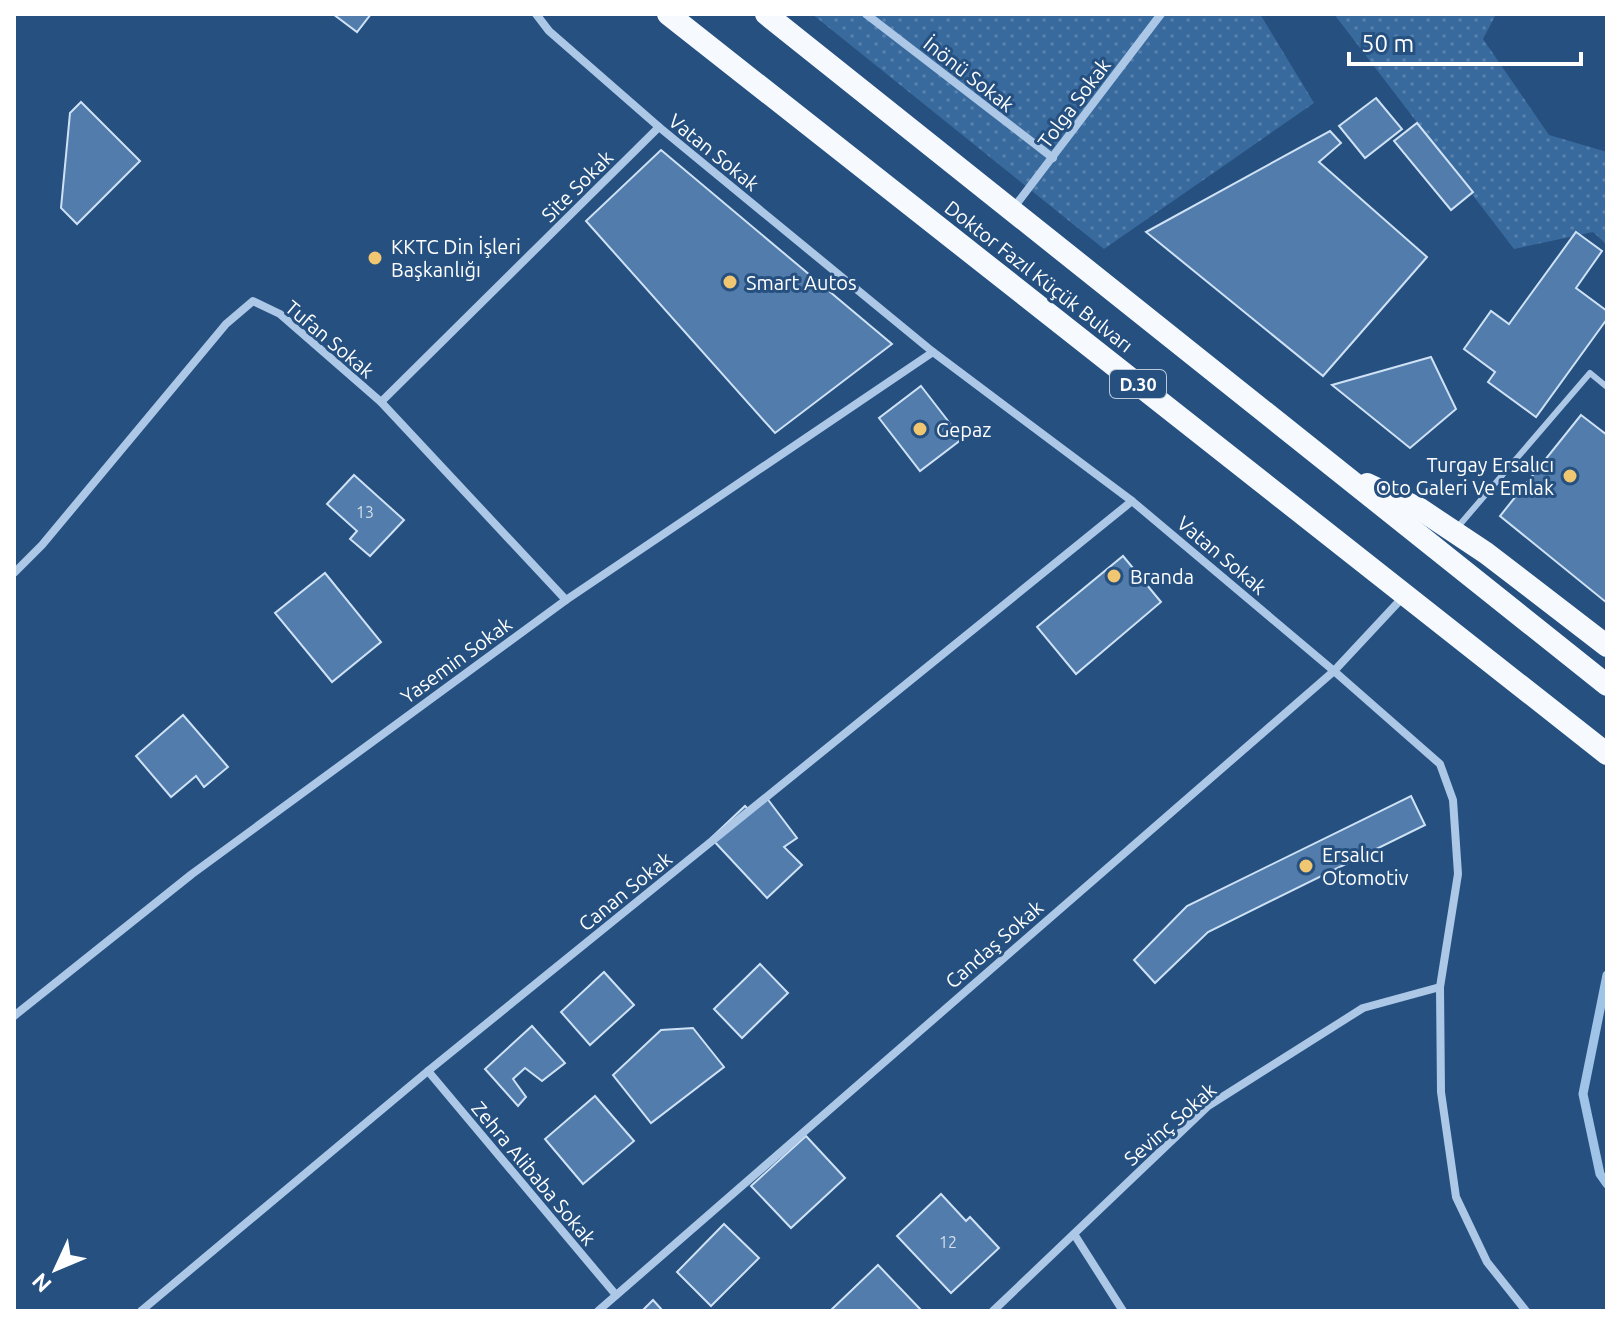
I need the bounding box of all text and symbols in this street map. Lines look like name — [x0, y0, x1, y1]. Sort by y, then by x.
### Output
scale bar — [1349, 16, 1581, 66]
text: 50 m — [1361, 30, 1414, 57]
street label: İnönü Sokak — [919, 32, 1019, 116]
street label: Tolga Sokak — [1033, 54, 1115, 152]
street label: Vatan Sokak — [664, 109, 764, 195]
street label: Site Sokak — [537, 146, 617, 226]
street label: Doktor Fazıl Küçük Bulvarı — [940, 195, 1138, 357]
place label: KKTC Din İşleri Başkanlığı — [391, 235, 521, 281]
marker: KKTC Din İşleri Başkanlığı — [366, 249, 384, 267]
place label: Smart Autos — [746, 271, 857, 294]
marker: Smart Autos — [721, 273, 739, 291]
street label: Tufan Sokak — [281, 295, 379, 383]
road number: D.30 — [1110, 370, 1166, 398]
place label: Gepaz — [936, 418, 991, 441]
marker: Gepaz — [911, 420, 929, 438]
place label: Turgay Ersalıcı Oto Galeri Ve Emlak — [1376, 453, 1554, 499]
marker: Turgay Ersalıcı Oto Galeri Ve Emlak — [1561, 467, 1579, 485]
house number: 13 — [356, 503, 374, 521]
street label: Vatan Sokak — [1173, 511, 1271, 599]
place label: Branda — [1130, 565, 1194, 588]
marker: Branda — [1105, 567, 1123, 585]
street label: Yasemin Sokak — [396, 612, 516, 708]
place label: Ersalıcı Otomotiv — [1322, 843, 1409, 889]
street label: Canan Sokak — [574, 847, 676, 935]
marker: Ersalıcı Otomotiv — [1297, 857, 1315, 875]
street label: Candaş Sokak — [940, 895, 1048, 993]
street label: Sevinç Sokak — [1119, 1078, 1221, 1170]
street label: Zehra Alibaba Sokak — [467, 1096, 601, 1250]
north arrow — [16, 1229, 96, 1309]
house number: 12 — [939, 1233, 957, 1251]
text: N — [27, 1269, 56, 1298]

